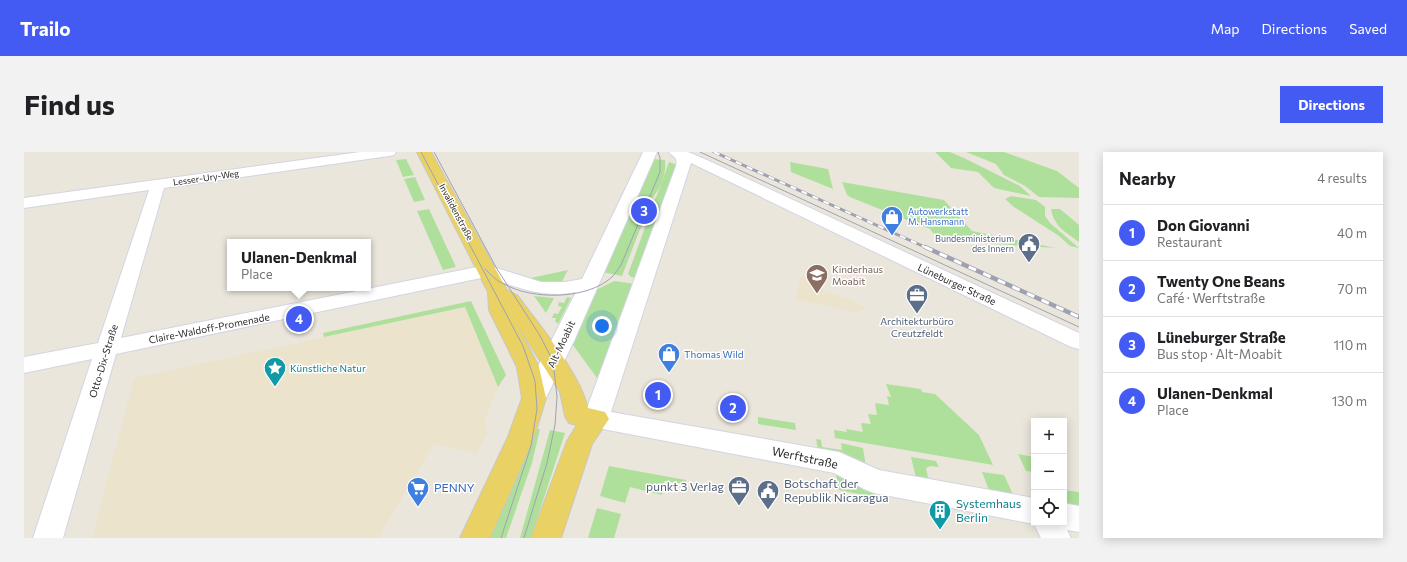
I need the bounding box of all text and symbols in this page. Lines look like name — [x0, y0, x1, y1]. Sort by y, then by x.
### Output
text: Trailo — [20, 17, 71, 40]
text: Map — [1211, 20, 1240, 37]
text: Directions — [1262, 20, 1327, 37]
text: Saved — [1349, 20, 1387, 37]
button: Directions — [1280, 86, 1383, 123]
text: Find us — [24, 87, 115, 121]
street label: Lesser-Ury-Weg — [172, 167, 240, 188]
text: Nearby — [1119, 168, 1176, 189]
text: 4 results — [1317, 170, 1367, 186]
street label: Invalidenstraße — [437, 182, 476, 242]
pin: 3 — [631, 196, 657, 226]
shop icon: Autowerkstatt M. Hansmann — [879, 204, 905, 237]
place label: Autowerkstatt M. Hansmann — [908, 206, 968, 227]
text: Don Giovanni — [1157, 216, 1250, 234]
text: 1 — [1129, 225, 1135, 241]
text: 40 m — [1337, 225, 1367, 241]
public building icon: Bundesministerium des Innern — [1016, 231, 1042, 264]
place label: Bundesministerium des Innern — [935, 233, 1014, 254]
text: Restaurant — [1157, 234, 1222, 250]
popup — [227, 239, 371, 291]
text: Ulanen-Denkmal — [241, 248, 357, 266]
street label: Lüneburger Straße — [916, 261, 998, 307]
school or university icon: Kinderhaus Moabit — [804, 262, 830, 295]
place label: Kinderhaus Moabit — [832, 263, 884, 287]
text: Place — [241, 266, 273, 282]
text: Twenty One Beans — [1157, 272, 1285, 290]
text: 2 — [1128, 281, 1136, 297]
text: 70 m — [1338, 281, 1367, 297]
office icon: Architekturbüro Creutzfeldt — [904, 282, 930, 315]
text: Café · Werftstraße — [1157, 290, 1265, 306]
pin: 4 — [286, 304, 312, 334]
street label: Claire-Waldoff-Promenade — [148, 310, 270, 346]
place label: Architekturbüro Creutzfeldt — [880, 315, 954, 339]
your location — [592, 316, 612, 336]
street label: Alt-Moabit — [545, 318, 577, 370]
street label: Otto-Dix-Straße — [86, 323, 120, 399]
text: Lüneburger Straße — [1157, 328, 1286, 346]
text: 3 — [1128, 337, 1136, 353]
text: 110 m — [1334, 337, 1367, 353]
shop icon: Thomas Wild — [656, 341, 682, 374]
text: Bus stop · Alt-Moabit — [1157, 346, 1282, 362]
place label: Thomas Wild — [684, 348, 744, 360]
place icon: Künstliche Natur — [262, 355, 288, 388]
place label: Künstliche Natur — [290, 362, 366, 374]
pin: 1 — [645, 380, 671, 410]
text: Ulanen-Denkmal — [1157, 384, 1273, 402]
pin: 2 — [720, 393, 746, 423]
text: 4 — [1128, 393, 1136, 409]
text: 130 m — [1332, 393, 1367, 409]
text: Place — [1157, 402, 1189, 418]
map controls — [1031, 418, 1067, 526]
button: + — [1031, 418, 1067, 454]
street label: Werftstraße — [771, 443, 839, 471]
button: − — [1031, 454, 1067, 490]
office icon: punkt 3 Verlag — [726, 474, 752, 507]
supermarket icon: PENNY — [405, 475, 431, 508]
place label: Botschaft der Republik Nicaragua — [784, 476, 889, 504]
public building icon: Botschaft der Republik Nicaragua — [755, 478, 781, 511]
place label: punkt 3 Verlag — [646, 479, 724, 493]
place label: PENNY — [434, 480, 475, 494]
button: locate — [1031, 490, 1067, 526]
place label: Systemhaus Berlin — [956, 496, 1021, 524]
building icon: Systemhaus Berlin — [927, 498, 953, 531]

